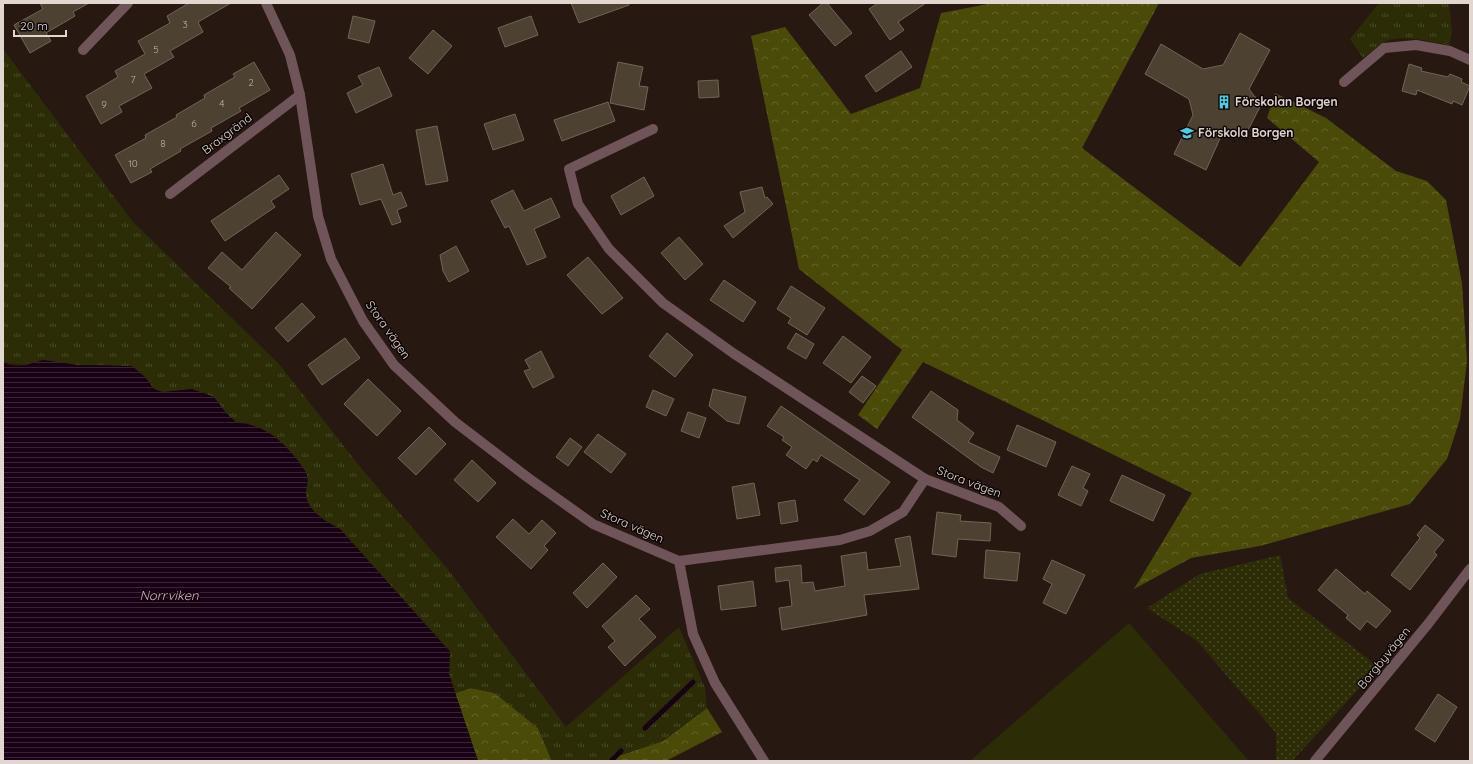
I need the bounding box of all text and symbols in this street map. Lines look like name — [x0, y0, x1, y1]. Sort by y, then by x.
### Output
scale bar — [14, 12, 66, 38]
text: 20 m — [20, 18, 48, 33]
house number: 3 — [182, 18, 188, 31]
house number: 5 — [153, 43, 159, 56]
house number: 7 — [130, 73, 136, 86]
house number: 2 — [248, 76, 254, 89]
building icon: Förskolan Borgen — [1216, 94, 1232, 110]
place label: Förskolan Borgen — [1235, 94, 1338, 109]
house number: 4 — [219, 97, 225, 110]
house number: 9 — [101, 98, 107, 111]
street label: Braxgränd — [199, 110, 255, 157]
house number: 6 — [191, 117, 197, 130]
school or university icon: Förskola Borgen — [1179, 125, 1195, 141]
place label: Förskola Borgen — [1198, 125, 1293, 140]
house number: 8 — [160, 137, 166, 150]
house number: 10 — [128, 157, 138, 170]
street label: Stora vägen — [363, 298, 414, 362]
street label: Stora vägen — [935, 462, 1003, 501]
street label: Stora vägen — [598, 505, 666, 546]
water label: Norrviken — [139, 587, 199, 603]
street label: Borgbyvägen — [1354, 624, 1413, 692]

